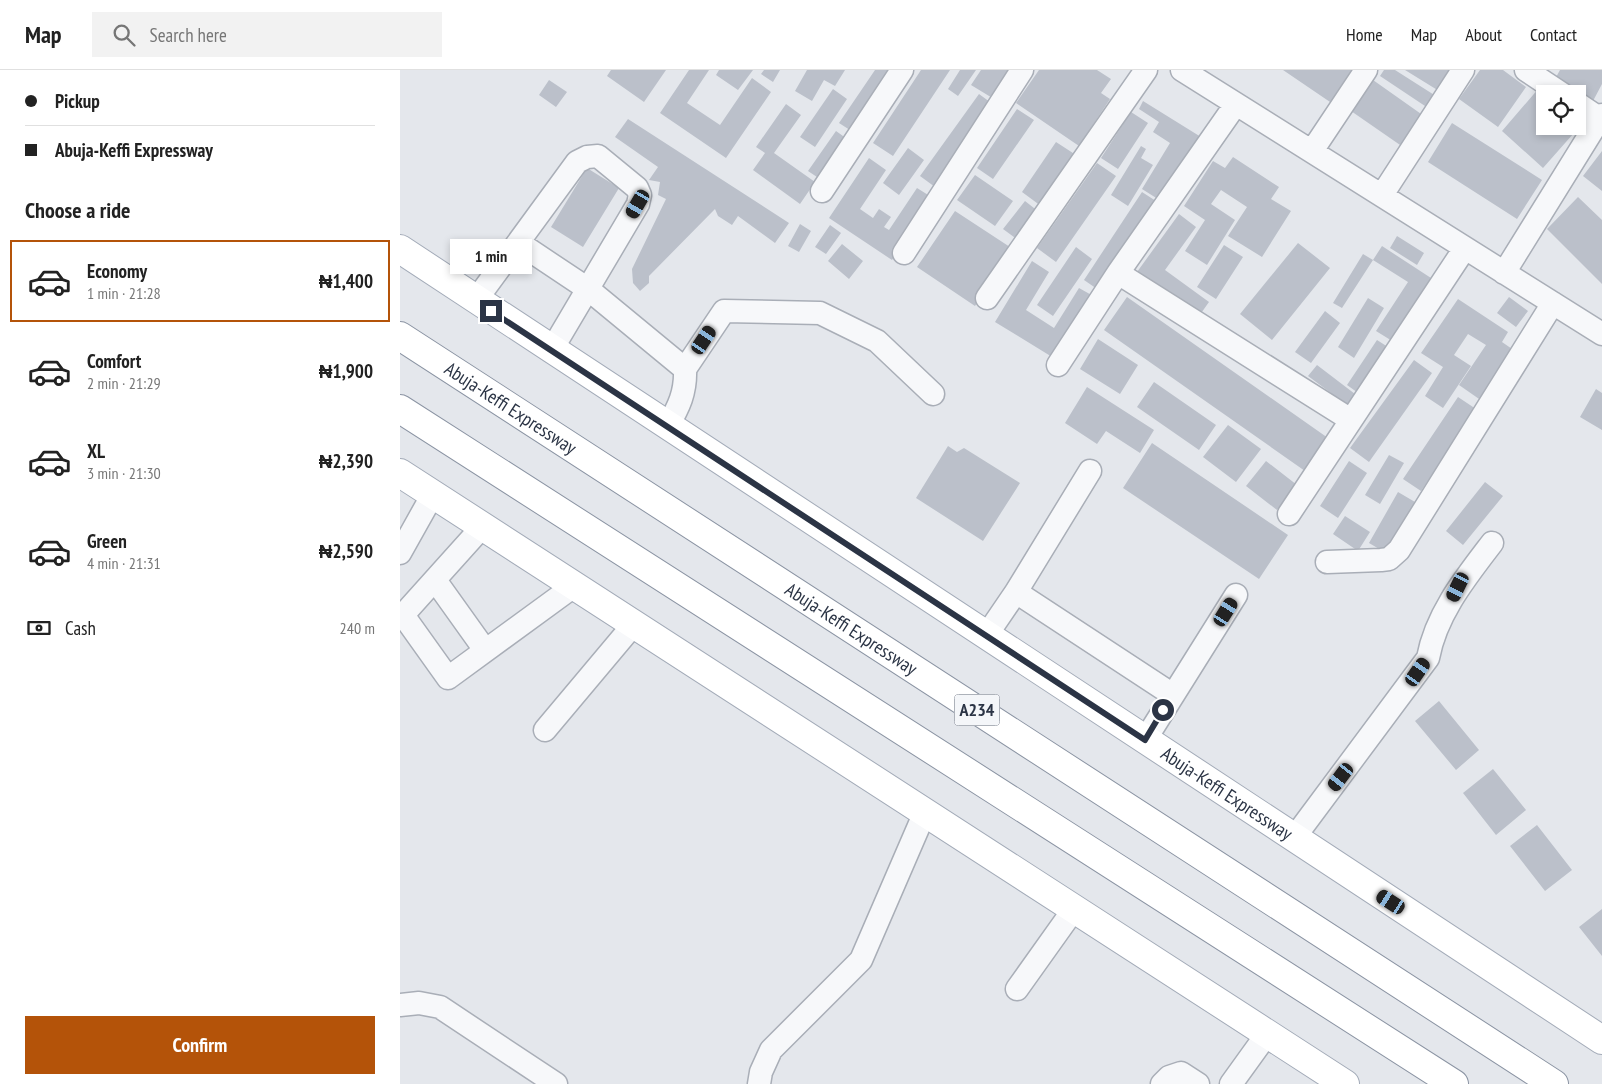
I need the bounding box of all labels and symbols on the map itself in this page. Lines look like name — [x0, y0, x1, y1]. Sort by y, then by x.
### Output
car — [624, 187, 651, 221]
callout: 1 min — [450, 238, 532, 274]
route end — [480, 300, 502, 322]
car — [689, 323, 718, 357]
street label: Abuja-Keffi Expressway — [440, 356, 582, 460]
car — [1444, 570, 1471, 604]
street label: Abuja-Keffi Expressway — [781, 577, 923, 681]
car — [1211, 595, 1240, 629]
car — [1403, 655, 1432, 689]
road number: A234 — [954, 694, 1000, 726]
route start — [1152, 699, 1174, 721]
street label: Abuja-Keffi Expressway — [1157, 741, 1298, 846]
car — [1325, 761, 1356, 793]
car — [1374, 888, 1407, 916]

